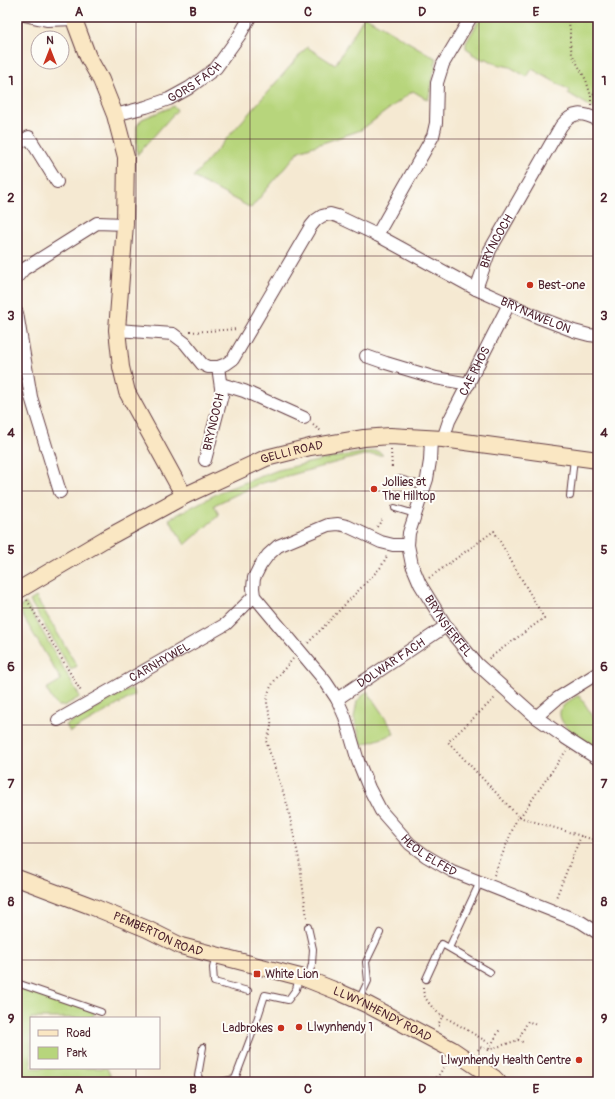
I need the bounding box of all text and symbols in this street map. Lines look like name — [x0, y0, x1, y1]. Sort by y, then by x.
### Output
text: A — [75, 4, 84, 20]
text: B — [189, 4, 197, 20]
text: C — [304, 4, 312, 20]
text: D — [418, 4, 426, 20]
text: E — [533, 4, 540, 20]
north arrow — [30, 30, 70, 70]
text: N — [46, 34, 54, 47]
street label: GORS FACH — [165, 59, 225, 106]
text: 1 — [8, 73, 14, 89]
text: 1 — [601, 73, 607, 89]
text: 2 — [7, 190, 15, 206]
text: 2 — [600, 190, 608, 206]
street label: BRYNCOCH — [477, 211, 516, 270]
place label: Best-one — [538, 278, 585, 293]
marker: Best-one — [525, 280, 535, 290]
street label: BRYNAWELON — [498, 294, 573, 337]
text: 3 — [7, 308, 15, 324]
text: 3 — [600, 308, 608, 324]
street label: CAE RHOS — [456, 344, 493, 398]
street label: BRYNCOCH — [200, 391, 228, 452]
text: 4 — [7, 425, 15, 441]
text: 4 — [600, 425, 608, 441]
street label: GELLI ROAD — [258, 437, 324, 467]
place label: Jollies at The Hilltop — [382, 475, 436, 504]
marker: Jollies at The Hilltop — [369, 484, 379, 494]
text: 5 — [7, 542, 15, 558]
text: 5 — [600, 542, 608, 558]
street label: BRYNSIERFEL — [421, 592, 476, 660]
street label: DOLWAR FACH — [354, 634, 428, 691]
street label: CARNHYWEL — [126, 638, 193, 685]
text: 6 — [7, 659, 15, 675]
text: 6 — [600, 659, 608, 675]
text: 7 — [8, 776, 15, 792]
text: 7 — [601, 776, 608, 792]
street label: HEOL ELFED — [397, 831, 459, 880]
text: 8 — [8, 894, 15, 910]
text: 8 — [601, 894, 608, 910]
street label: PEMBERTON ROAD — [111, 908, 205, 959]
place label: White Lion — [265, 967, 319, 982]
marker: White Lion — [252, 969, 262, 979]
street label: LLWYNHENDY ROAD — [331, 983, 435, 1045]
text: 9 — [8, 1011, 15, 1027]
text: 9 — [601, 1011, 608, 1027]
legend — [30, 1017, 160, 1069]
place label: Llwynhendy 1 — [307, 1020, 373, 1035]
place label: Ladbrokes — [222, 1021, 274, 1036]
marker: Llwynhendy 1 — [294, 1022, 304, 1032]
marker: Ladbrokes — [276, 1023, 286, 1033]
text: Road — [66, 1026, 91, 1041]
text: Park — [66, 1046, 87, 1061]
place label: Llwynhendy Health Centre — [441, 1053, 571, 1068]
marker: Llwynhendy Health Centre — [574, 1055, 584, 1065]
text: A — [75, 1081, 84, 1097]
text: B — [189, 1081, 197, 1097]
text: C — [304, 1081, 312, 1097]
text: D — [418, 1081, 426, 1097]
text: E — [533, 1081, 540, 1097]

